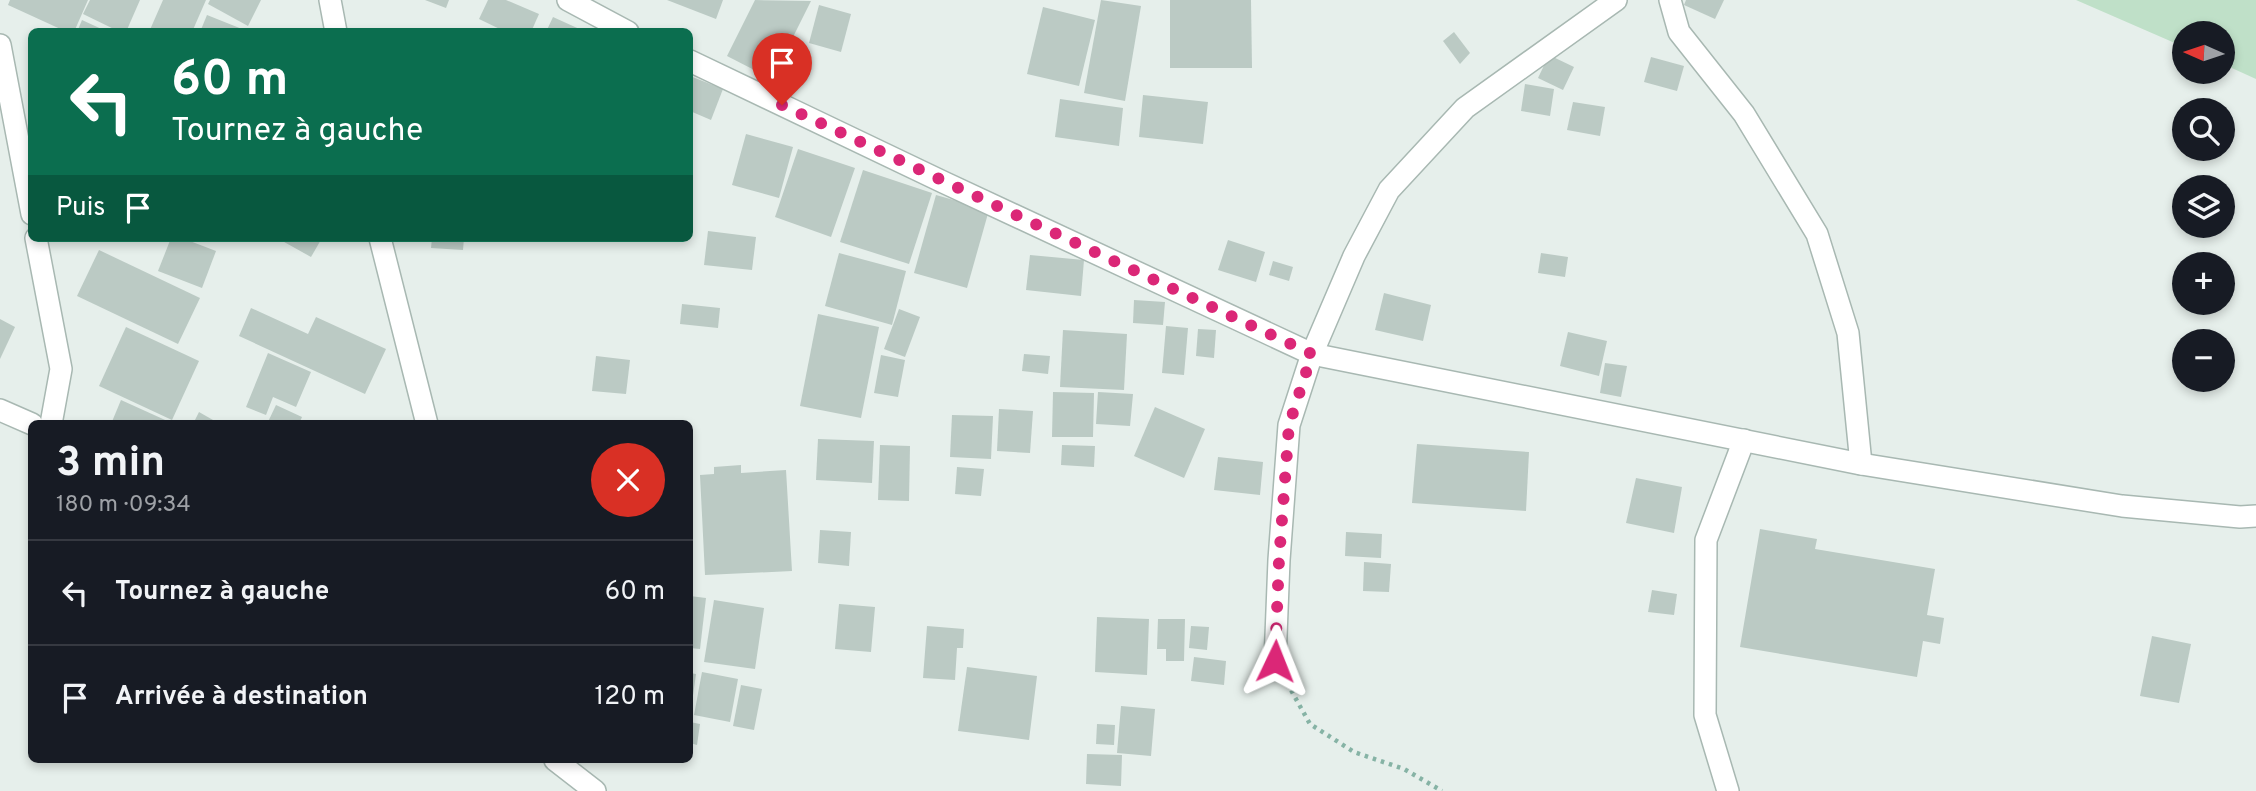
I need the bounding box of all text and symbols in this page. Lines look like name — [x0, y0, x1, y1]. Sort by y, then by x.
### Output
north arrow — [2172, 21, 2235, 84]
map controls — [2172, 21, 2235, 392]
pin — [752, 33, 812, 105]
icon: arrive — [763, 44, 801, 82]
text: 60 m — [171, 51, 289, 113]
icon: left — [56, 56, 147, 147]
button: search — [2172, 98, 2235, 161]
text: Tournez à gauche — [171, 112, 423, 152]
button: layers — [2172, 175, 2235, 238]
icon: arrive — [119, 189, 157, 227]
text: Puis — [56, 192, 105, 225]
button: + — [2172, 252, 2235, 315]
button: − — [2172, 329, 2235, 392]
text: 3 min — [56, 438, 165, 491]
button: close — [591, 443, 665, 517]
text: 180 m · 09:34 — [56, 491, 191, 520]
icon: left — [56, 574, 94, 612]
text: Tournez à gauche — [115, 576, 329, 609]
text: 60 m — [605, 576, 665, 609]
position arrow — [1238, 624, 1312, 698]
icon: arrive — [56, 679, 94, 717]
text: Arrivée à destination — [115, 681, 368, 714]
text: 120 m — [595, 681, 665, 714]

